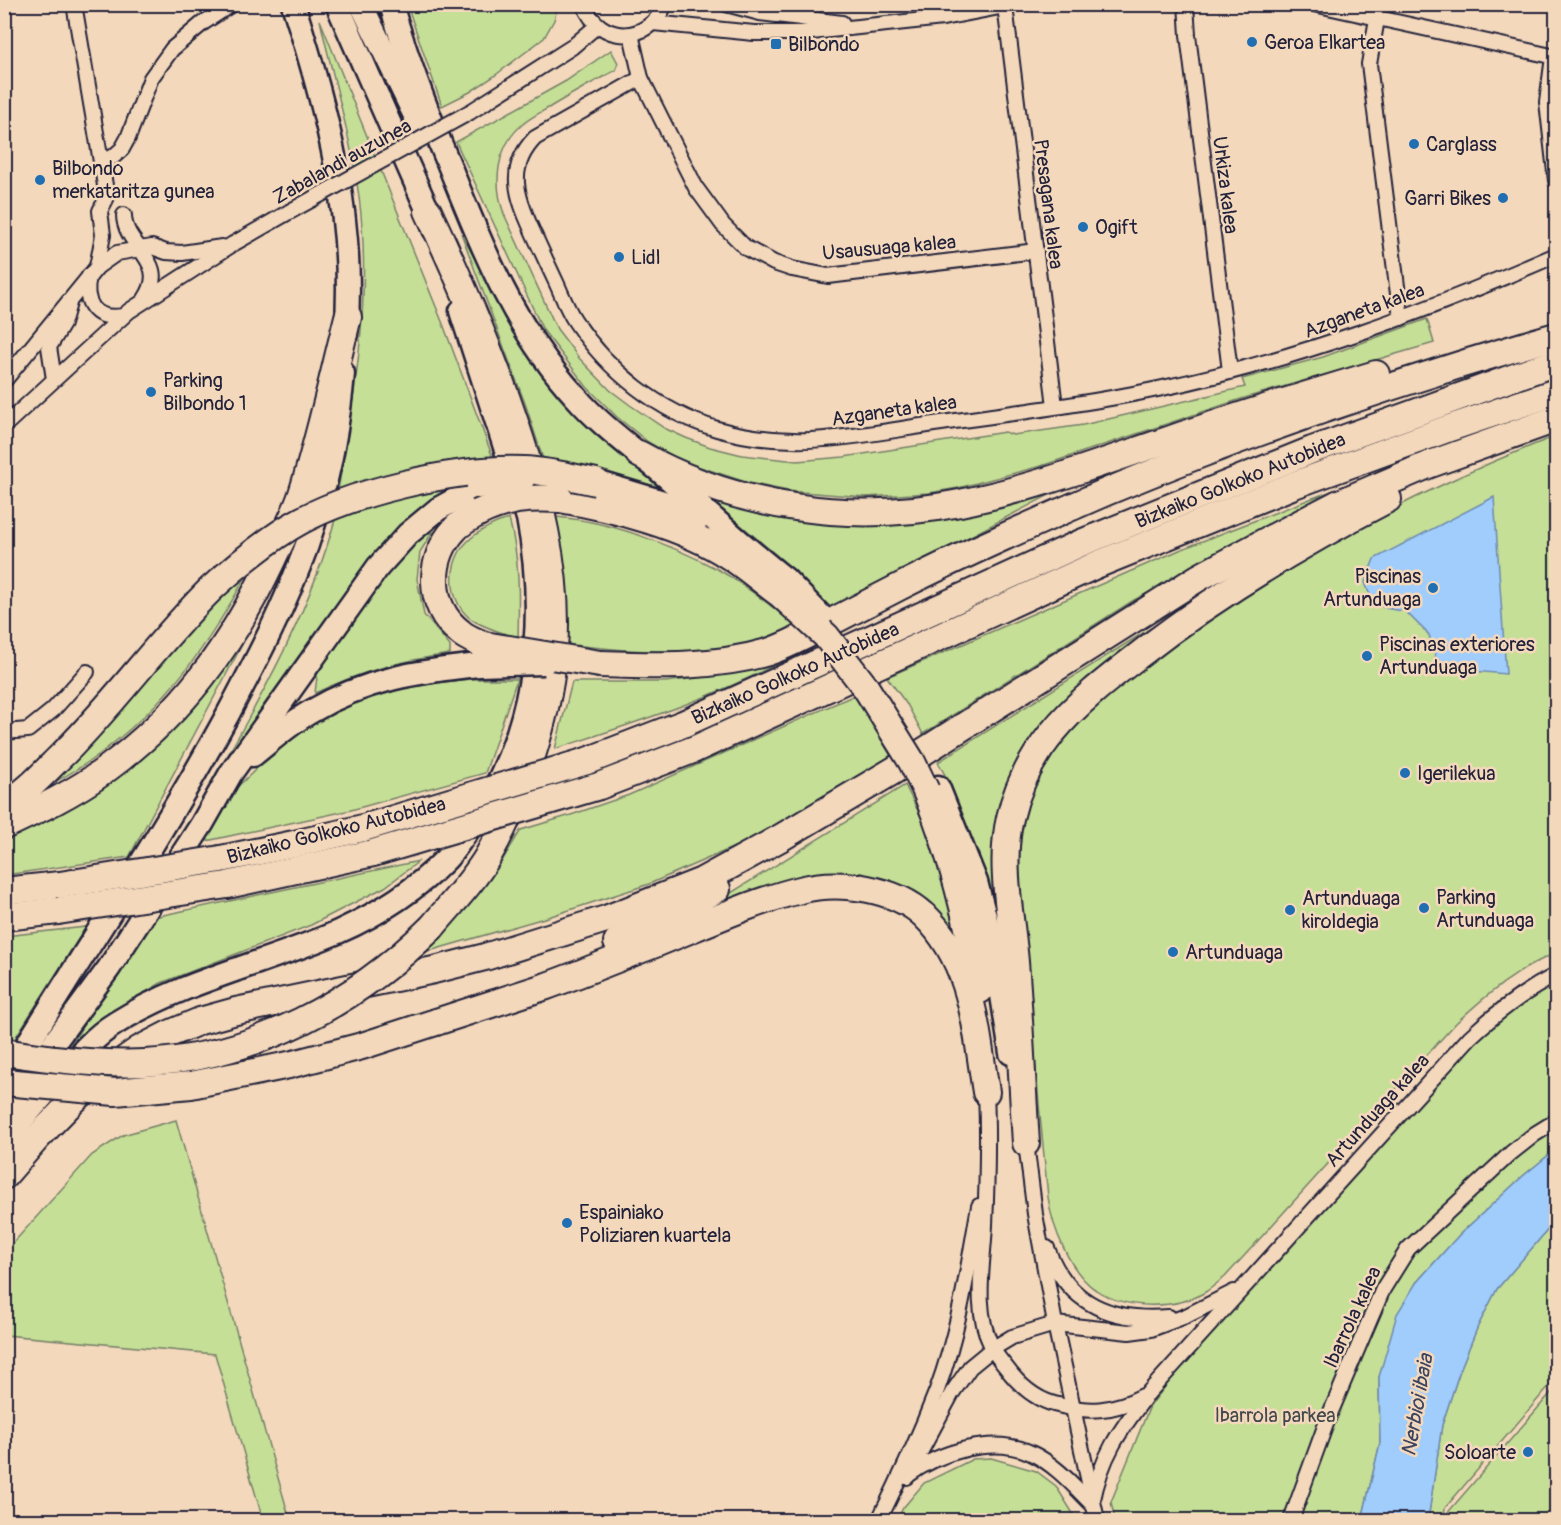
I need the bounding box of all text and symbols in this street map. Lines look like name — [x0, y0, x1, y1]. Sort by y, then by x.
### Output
place label: Geroa Elkartea — [1264, 30, 1385, 55]
place label: Bilbondo — [788, 32, 860, 57]
marker: Geroa Elkartea — [1245, 35, 1259, 49]
marker: Bilbondo — [769, 37, 783, 51]
street label: Zabalandi auzunea — [269, 113, 416, 210]
place label: Carglass — [1426, 132, 1497, 157]
street label: Urkiza kalea — [1207, 135, 1244, 235]
marker: Carglass — [1407, 137, 1421, 151]
street label: Presagana kalea — [1028, 138, 1069, 270]
place label: Bilbondo merkataritza gunea — [52, 156, 215, 204]
marker: Bilbondo merkataritza gunea — [33, 173, 47, 187]
place label: Garri Bikes — [1404, 186, 1491, 211]
marker: Garri Bikes — [1496, 191, 1510, 205]
place label: Ogift — [1095, 215, 1138, 240]
marker: Ogift — [1076, 220, 1090, 234]
street label: Usausuaga kalea — [821, 229, 957, 266]
place label: Lidl — [631, 245, 660, 270]
marker: Lidl — [612, 250, 626, 264]
street label: Azganeta kalea — [1301, 277, 1428, 344]
place label: Parking Bilbondo 1 — [163, 368, 247, 416]
marker: Parking Bilbondo 1 — [144, 385, 158, 399]
street label: Azganeta kalea — [830, 389, 958, 432]
street label: Bizkaiko Golkoko Autobidea — [1131, 427, 1349, 534]
place label: Piscinas Artunduaga — [1323, 564, 1421, 612]
marker: Piscinas Artunduaga — [1426, 581, 1440, 595]
street label: Bizkaiko Golkoko Autobidea — [687, 616, 903, 731]
place label: Piscinas exteriores Artunduaga — [1379, 632, 1535, 680]
marker: Piscinas exteriores Artunduaga — [1360, 649, 1374, 663]
place label: Igerilekua — [1417, 761, 1496, 786]
marker: Igerilekua — [1398, 766, 1412, 780]
street label: Bizkaiko Golkoko Autobidea — [224, 791, 448, 870]
place label: Parking Artunduaga — [1436, 885, 1534, 933]
place label: Artunduaga kiroldegia — [1302, 886, 1400, 934]
marker: Parking Artunduaga — [1417, 901, 1431, 915]
marker: Artunduaga kiroldegia — [1283, 903, 1297, 917]
place label: Artunduaga — [1185, 940, 1283, 965]
marker: Artunduaga — [1166, 945, 1180, 959]
street label: Artunduaga kalea — [1320, 1048, 1435, 1172]
place label: Espainiako Poliziaren kuartela — [579, 1200, 731, 1248]
marker: Espainiako Poliziaren kuartela — [560, 1216, 574, 1230]
street label: Ibarrola kalea — [1318, 1262, 1387, 1372]
water label: Nerbioi ibaia — [1395, 1351, 1440, 1458]
park label: Ibarrola parkea — [1214, 1403, 1336, 1428]
place label: Soloarte — [1444, 1440, 1516, 1465]
marker: Soloarte — [1521, 1445, 1535, 1459]

